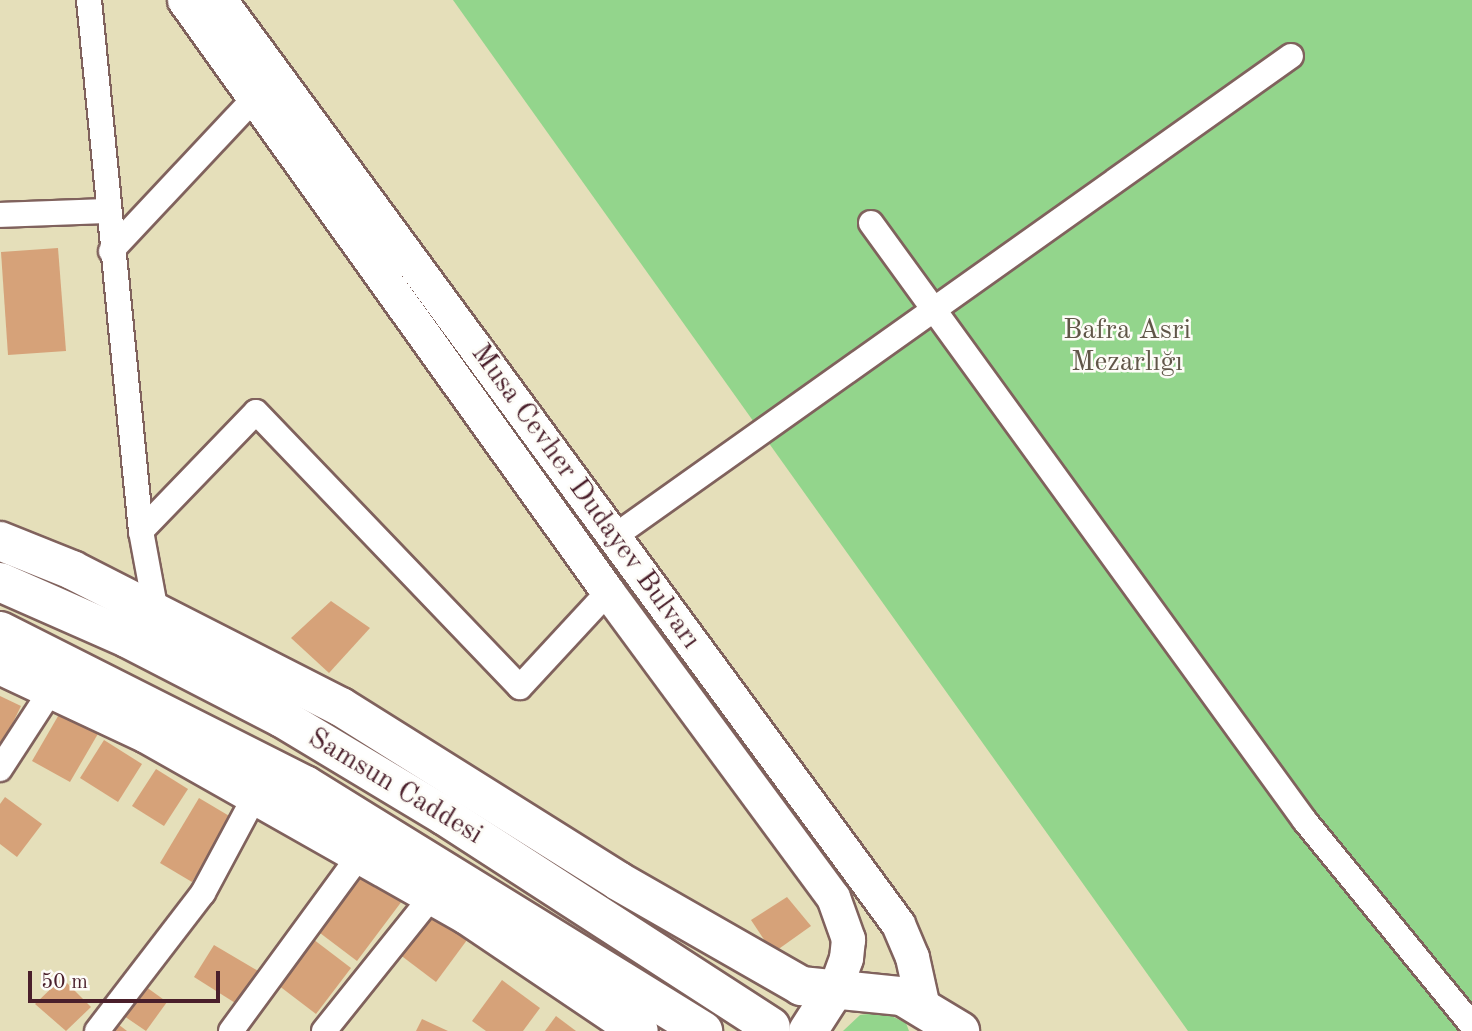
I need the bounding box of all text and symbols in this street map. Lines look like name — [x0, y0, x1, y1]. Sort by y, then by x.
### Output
park label: Bafra Asri Mezarlığı — [1063, 314, 1191, 380]
street label: Musa Cevher Dudayev Bulvarı — [463, 338, 707, 656]
street label: Samsun Caddesi — [302, 722, 488, 852]
scale bar — [32, 958, 224, 1002]
text: 50 m — [41, 972, 88, 993]

